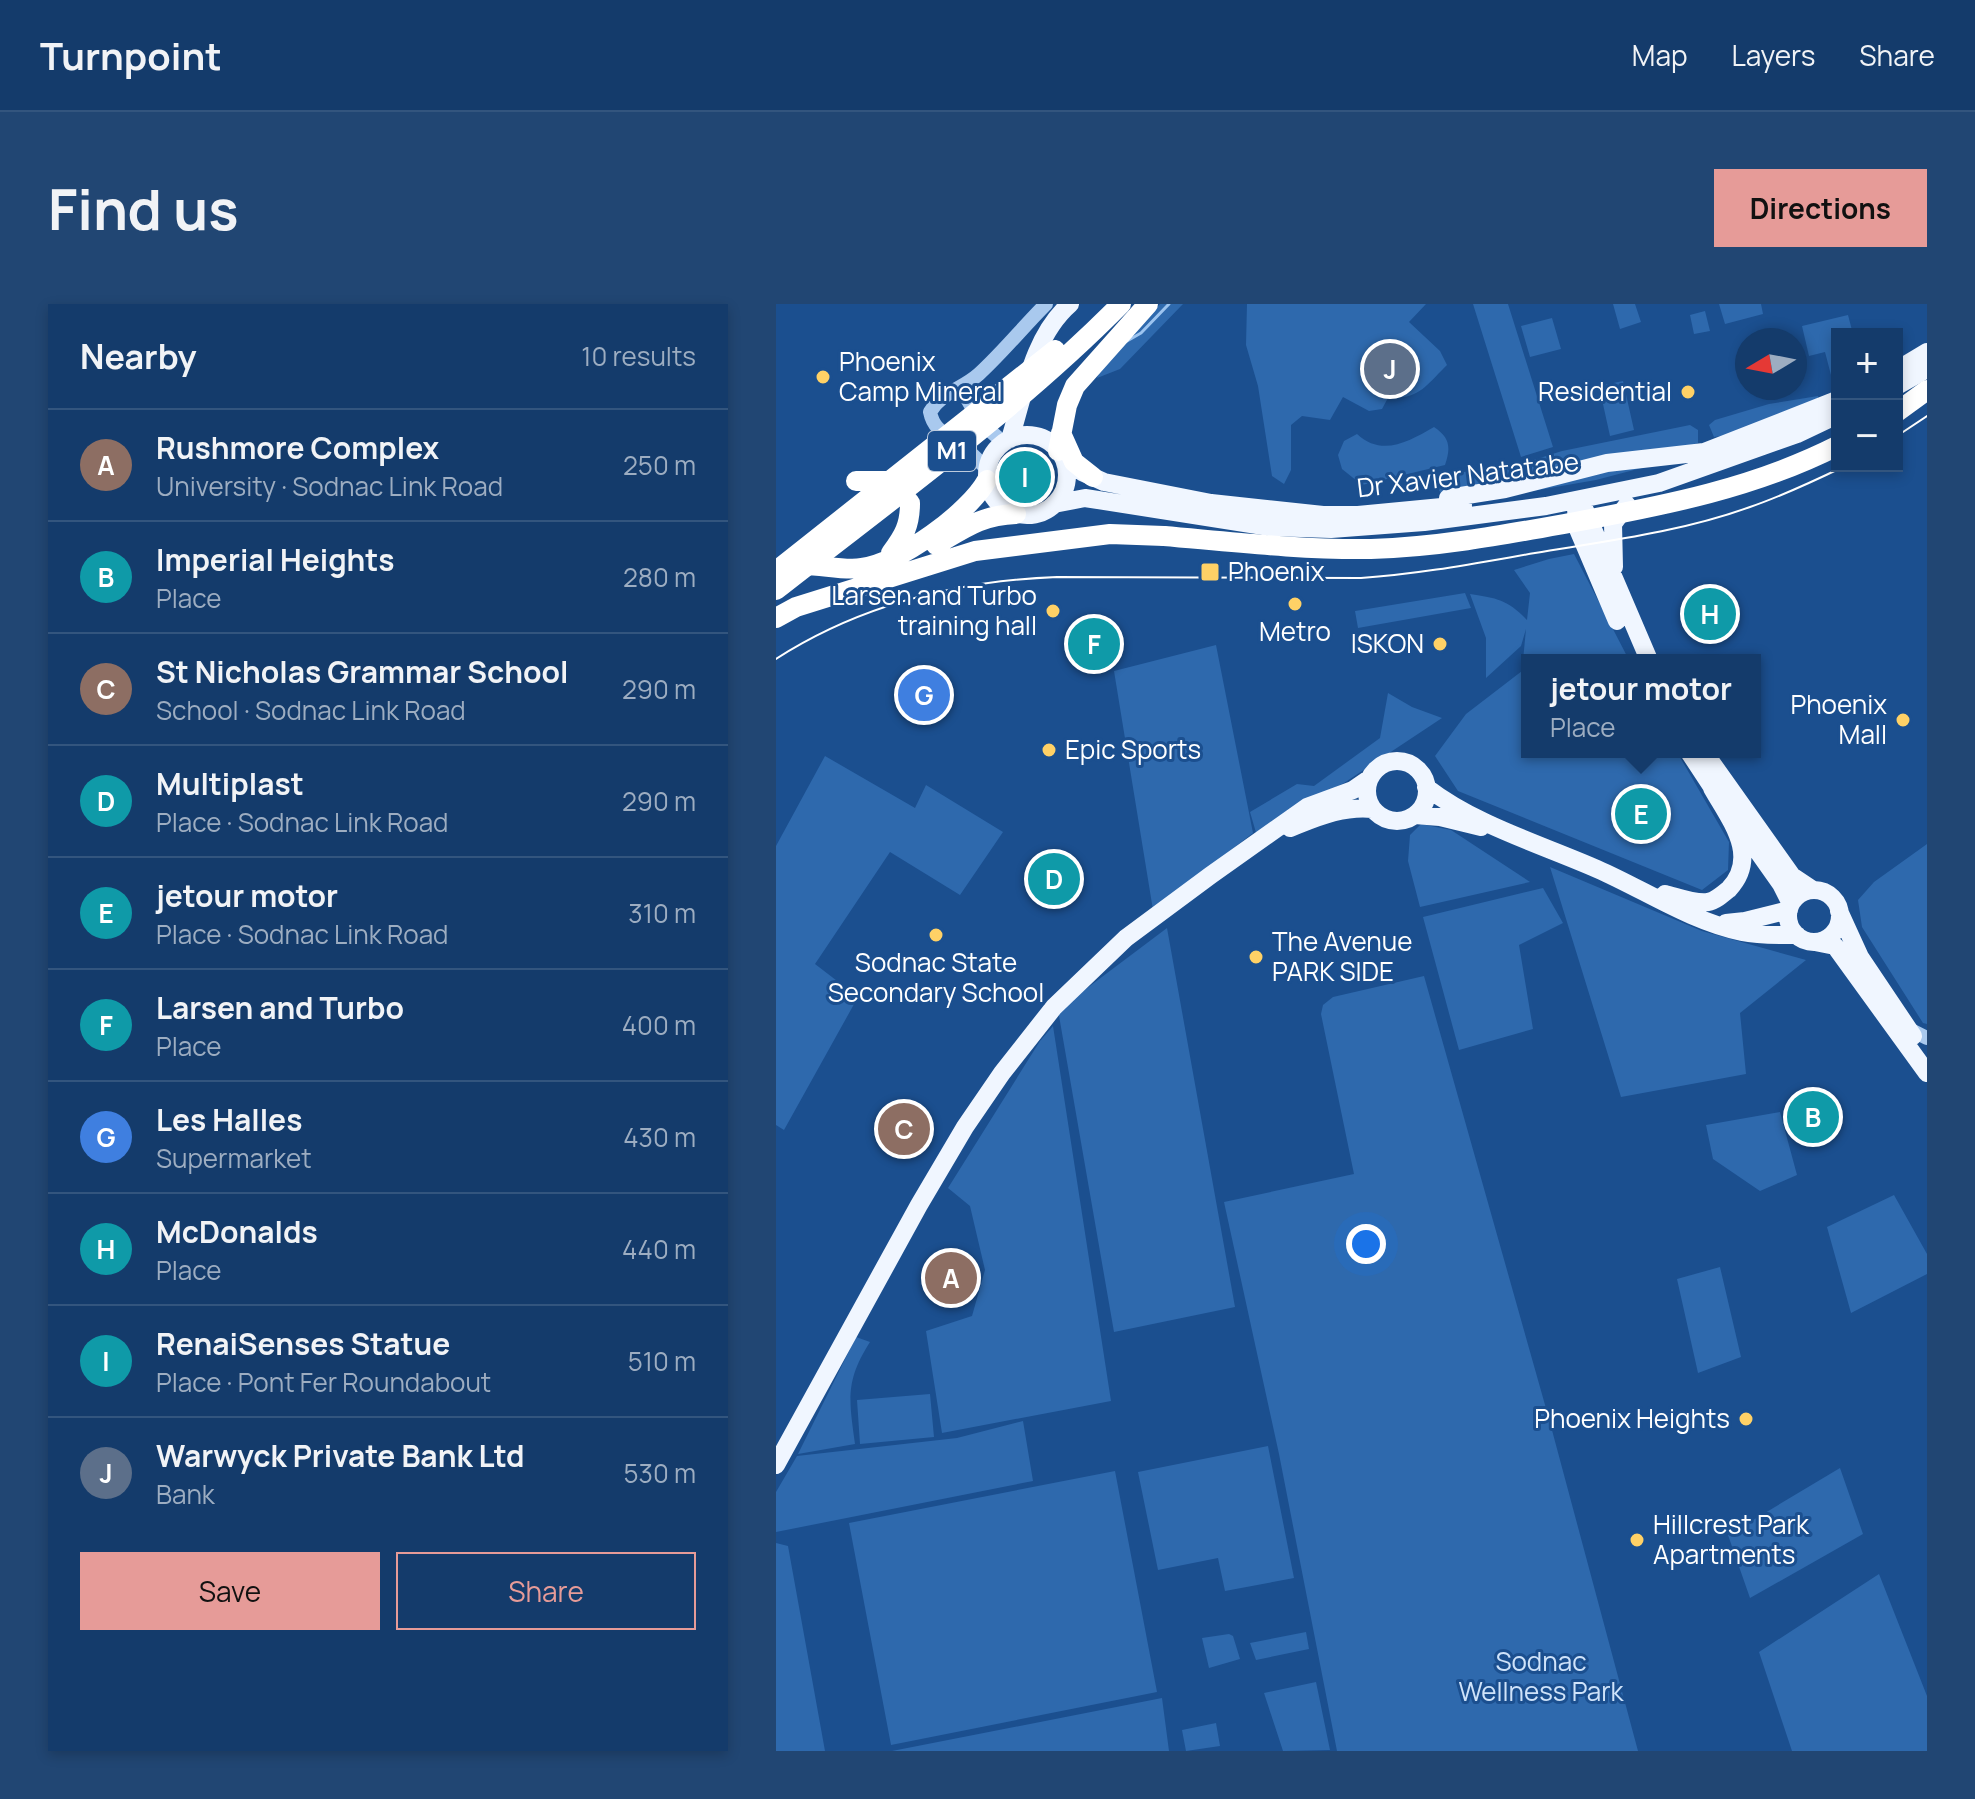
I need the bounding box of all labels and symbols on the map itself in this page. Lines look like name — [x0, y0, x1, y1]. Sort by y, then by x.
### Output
north arrow — [1735, 328, 1807, 400]
pin: J — [1364, 339, 1416, 399]
place label: Phoenix Camp Mineral — [839, 343, 1003, 409]
marker: Phoenix Camp Mineral — [814, 368, 832, 386]
place label: Residential — [1538, 373, 1672, 409]
marker: Residential — [1679, 383, 1697, 401]
road number: M1 — [928, 431, 976, 471]
street label: Dr Xavier Natatabe — [1355, 443, 1581, 505]
pin: I — [999, 447, 1051, 507]
place label: Phoenix — [1228, 553, 1325, 589]
marker: Phoenix — [1199, 561, 1221, 583]
place label: Larsen and Turbo training hall — [831, 577, 1037, 643]
pin: H — [1684, 584, 1736, 644]
marker: Metro — [1286, 595, 1304, 613]
marker: Larsen and Turbo training hall — [1044, 602, 1062, 620]
place label: Metro — [1259, 613, 1331, 649]
pin: F — [1068, 614, 1120, 674]
place label: ISKON — [1351, 625, 1424, 661]
marker: ISKON — [1431, 635, 1449, 653]
pin: G — [898, 665, 950, 725]
place label: Phoenix Mall — [1790, 686, 1887, 752]
marker: Phoenix Mall — [1894, 711, 1912, 729]
place label: Epic Sports — [1065, 731, 1201, 767]
marker: Epic Sports — [1040, 741, 1058, 759]
pin: E — [1615, 784, 1667, 844]
pin: D — [1028, 849, 1080, 909]
place label: The Avenue PARK SIDE — [1272, 923, 1412, 989]
marker: Sodnac State Secondary School — [927, 926, 945, 944]
place label: Sodnac State Secondary School — [828, 944, 1044, 1010]
marker: The Avenue PARK SIDE — [1247, 948, 1265, 966]
pin: B — [1787, 1087, 1839, 1147]
pin: C — [878, 1099, 930, 1159]
your location — [1346, 1224, 1386, 1264]
pin: A — [925, 1248, 977, 1308]
place label: Phoenix Heights — [1534, 1400, 1730, 1436]
marker: Phoenix Heights — [1737, 1410, 1755, 1428]
place label: Hillcrest Park Apartments — [1653, 1506, 1810, 1572]
marker: Hillcrest Park Apartments — [1628, 1531, 1646, 1549]
park label: Sodnac Wellness Park — [1459, 1643, 1625, 1709]

